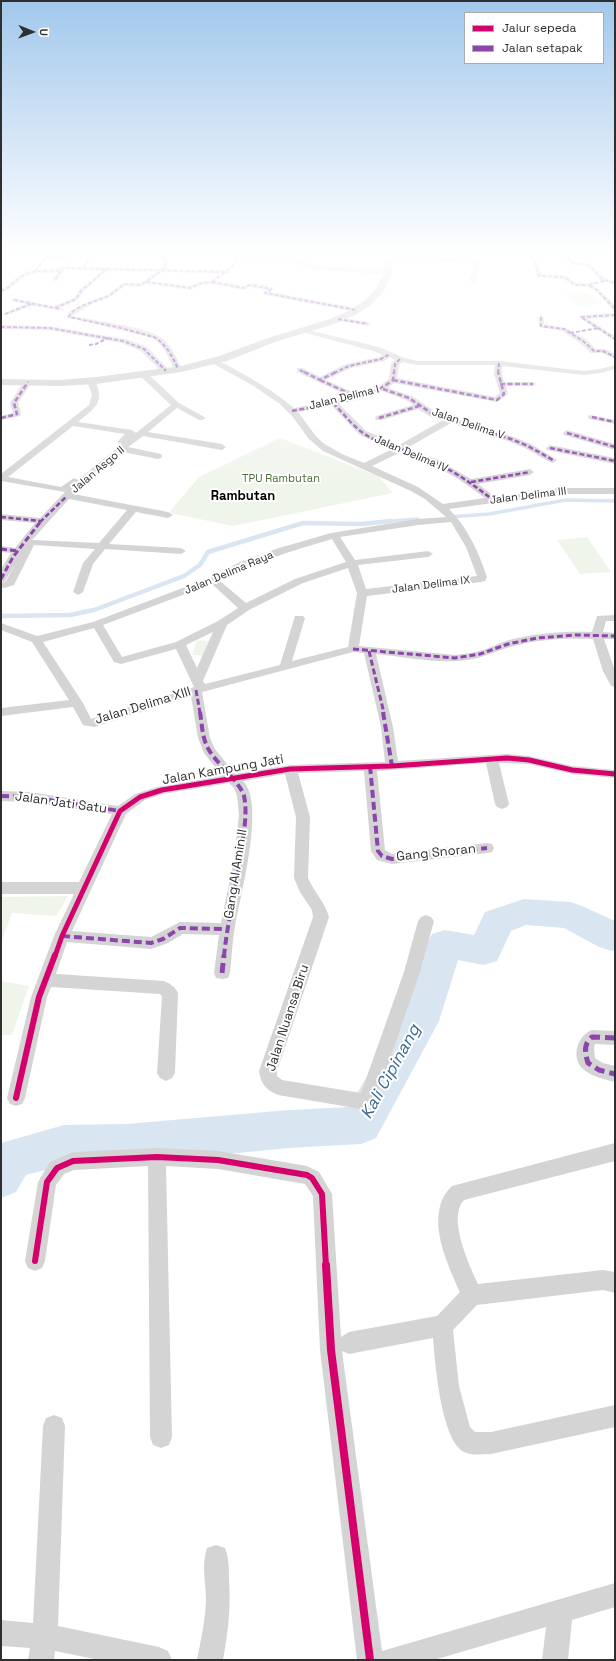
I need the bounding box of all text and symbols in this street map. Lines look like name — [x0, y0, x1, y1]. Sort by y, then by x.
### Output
north arrow — [12, 12, 52, 52]
legend — [464, 12, 604, 64]
text: Jalur sepeda — [502, 20, 577, 36]
text: U — [37, 28, 51, 36]
text: Jalan setapak — [502, 40, 583, 56]
street label: Jalan Delima I — [308, 383, 380, 413]
street label: Jalan Delima V — [430, 405, 506, 443]
street label: Jalan Delima IV — [372, 433, 450, 475]
street label: Jalan Asgo II — [68, 444, 128, 496]
park label: TPU Rambutan — [242, 472, 320, 486]
street label: Jalan Delima III — [489, 485, 567, 507]
district label: Rambutan — [211, 488, 275, 504]
street label: Jalan Delima Raya — [183, 548, 275, 598]
street label: Jalan Delima IX — [391, 574, 471, 596]
street label: Jalan Delima XIII — [93, 684, 193, 728]
street label: Jalan Kampung Jati — [161, 752, 285, 788]
street label: Jalan Jati Satu — [14, 789, 108, 817]
street label: Gang Al Amin II — [221, 828, 251, 920]
street label: Gang Snoran — [395, 841, 477, 865]
street label: Jalan Nuansa Biru — [263, 963, 313, 1073]
water label: Kali Cipinang — [357, 1021, 425, 1123]

